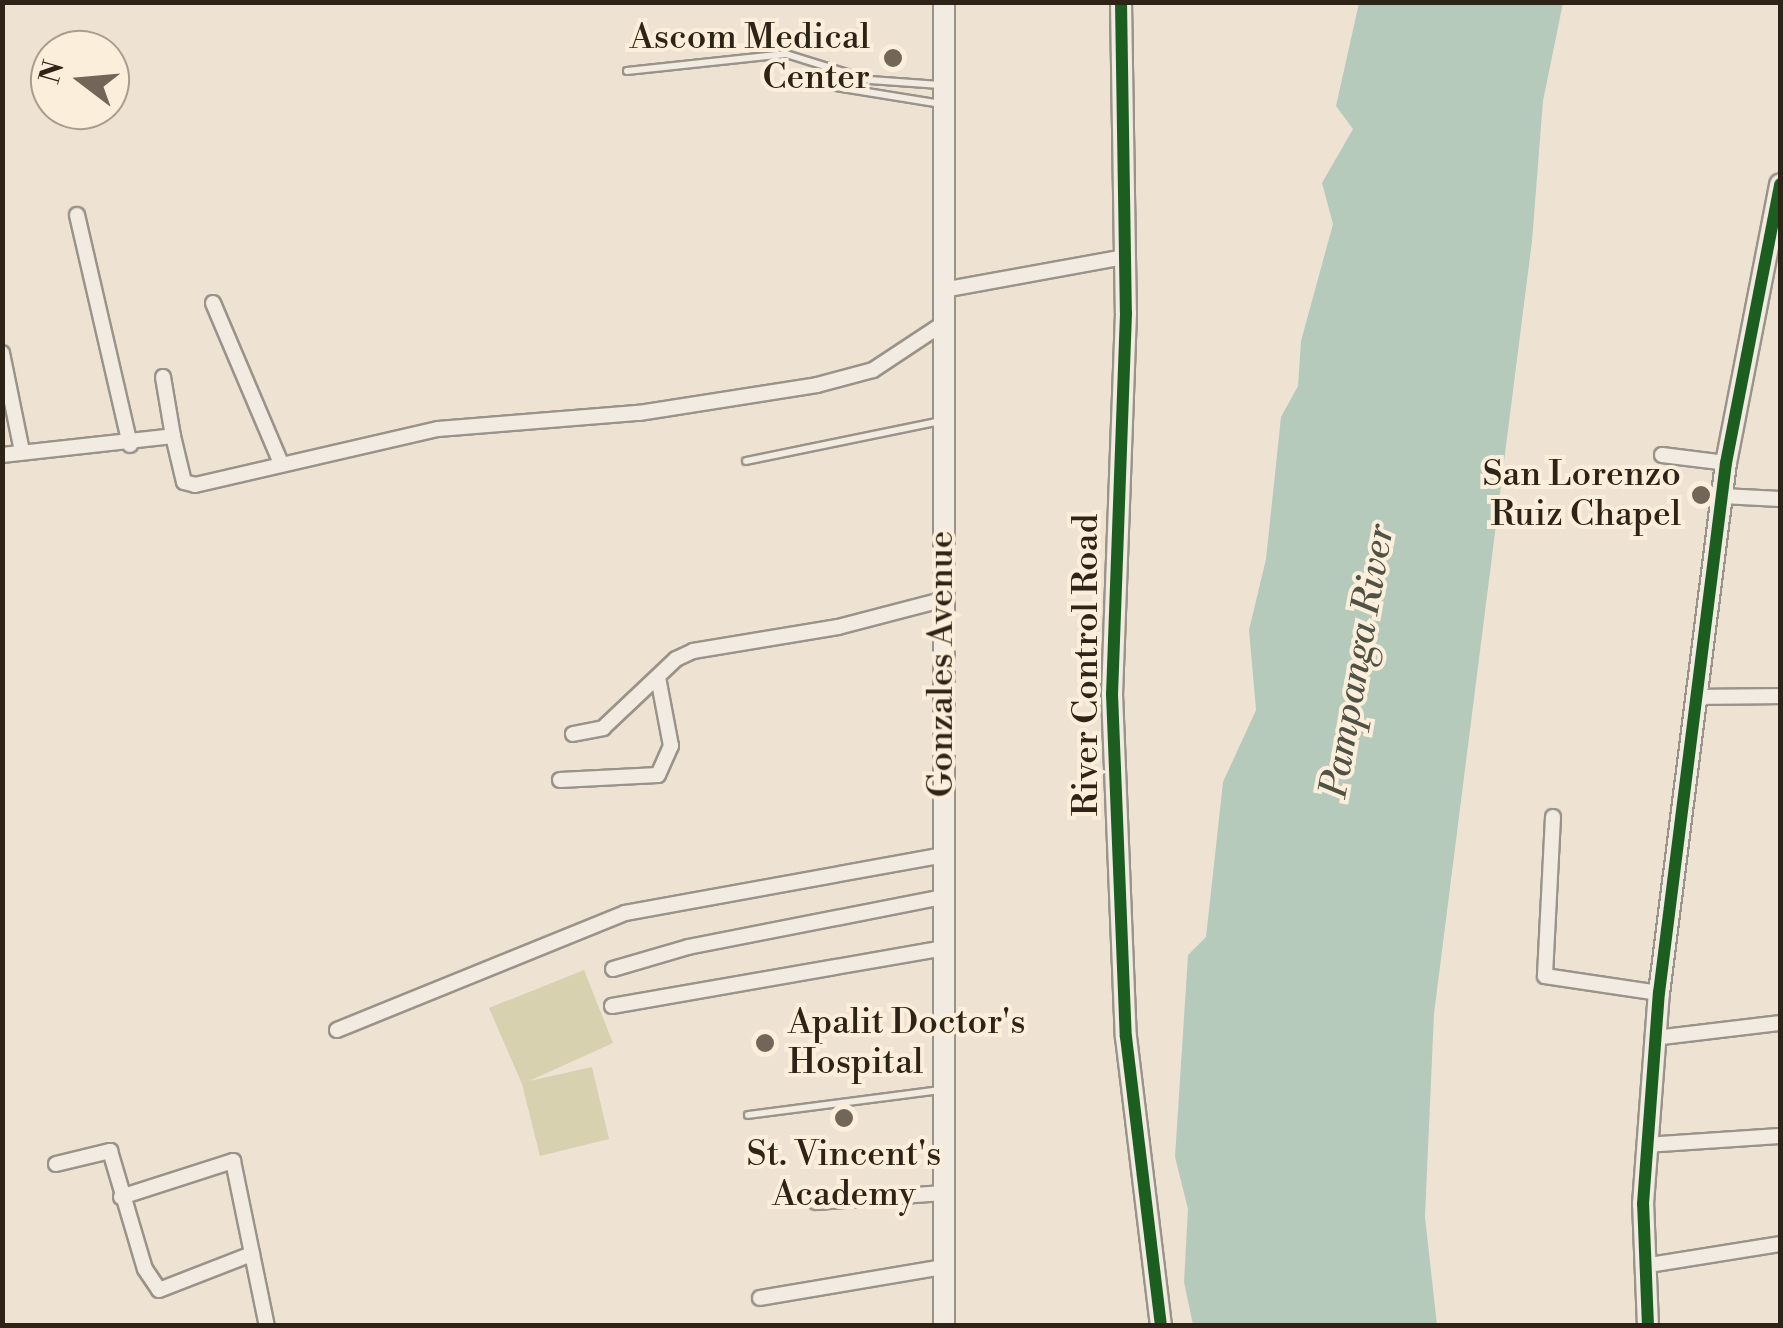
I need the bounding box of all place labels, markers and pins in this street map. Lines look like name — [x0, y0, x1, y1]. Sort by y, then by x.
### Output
place label: Ascom Medical Center — [630, 17, 870, 99]
marker: Ascom Medical Center — [880, 45, 906, 71]
place label: San Lorenzo Ruiz Chapel — [1482, 454, 1681, 536]
marker: San Lorenzo Ruiz Chapel — [1690, 484, 1712, 506]
place label: Apalit Doctor's Hospital — [788, 1002, 1026, 1084]
marker: Apalit Doctor's Hospital — [752, 1030, 778, 1056]
marker: St. Vincent's Academy — [833, 1107, 855, 1129]
place label: St. Vincent's Academy — [747, 1134, 941, 1216]

